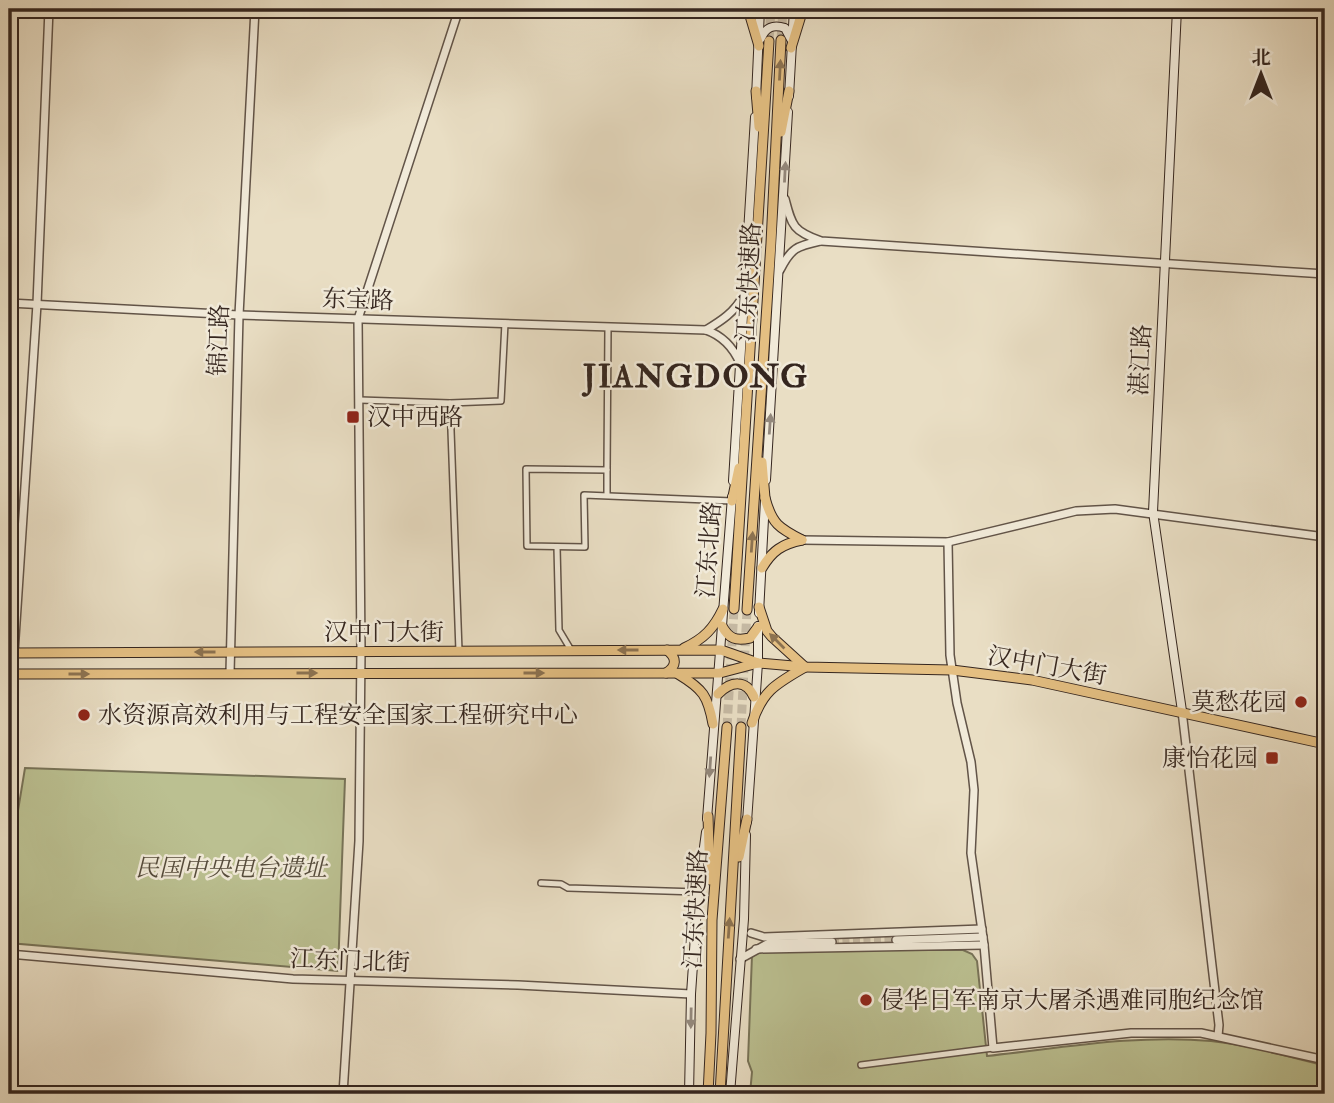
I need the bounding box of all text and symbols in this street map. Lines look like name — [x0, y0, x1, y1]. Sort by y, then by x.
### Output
north arrow — [1226, 38, 1296, 108]
text: 北 — [1251, 46, 1271, 70]
one-way arrow — [774, 59, 785, 81]
one-way arrow — [780, 161, 791, 183]
street label: 江东快速路 — [730, 221, 768, 343]
street label: 东宝路 — [321, 283, 395, 317]
street label: 锦江路 — [202, 303, 236, 377]
street label: 湛江路 — [1124, 323, 1158, 397]
district label: JIANGDONG — [581, 357, 809, 397]
place label: 汉中西路 — [367, 402, 463, 433]
marker: 汉中西路 — [345, 409, 361, 425]
one-way arrow — [765, 413, 776, 435]
street label: 江东北路 — [690, 501, 728, 599]
one-way arrow — [746, 531, 757, 553]
street label: 汉中门大街 — [324, 617, 444, 648]
one-way arrow — [768, 632, 785, 649]
street label: 汉中门大街 — [985, 640, 1109, 692]
one-way arrow — [617, 644, 639, 656]
one-way arrow — [193, 646, 215, 658]
one-way arrow — [296, 667, 318, 679]
one-way arrow — [524, 667, 546, 679]
one-way arrow — [69, 668, 91, 680]
place label: 莫愁花园 — [1191, 687, 1287, 718]
marker: 莫愁花园 — [1293, 694, 1309, 710]
place label: 水资源高效利用与工程安全国家工程研究中心 — [98, 700, 578, 731]
marker: 水资源高效利用与工程安全国家工程研究中心 — [76, 707, 92, 723]
place label: 康怡花园 — [1162, 743, 1258, 774]
marker: 康怡花园 — [1264, 750, 1280, 766]
one-way arrow — [704, 756, 715, 778]
street label: 江东快速路 — [677, 848, 715, 970]
park label: 民国中央电台遗址 — [135, 853, 329, 884]
one-way arrow — [724, 917, 735, 939]
street label: 江东门北街 — [289, 943, 411, 979]
place label: 侵华日军南京大屠杀遇难同胞纪念馆 — [880, 985, 1264, 1016]
marker: 侵华日军南京大屠杀遇难同胞纪念馆 — [858, 992, 874, 1008]
one-way arrow — [685, 1007, 697, 1029]

